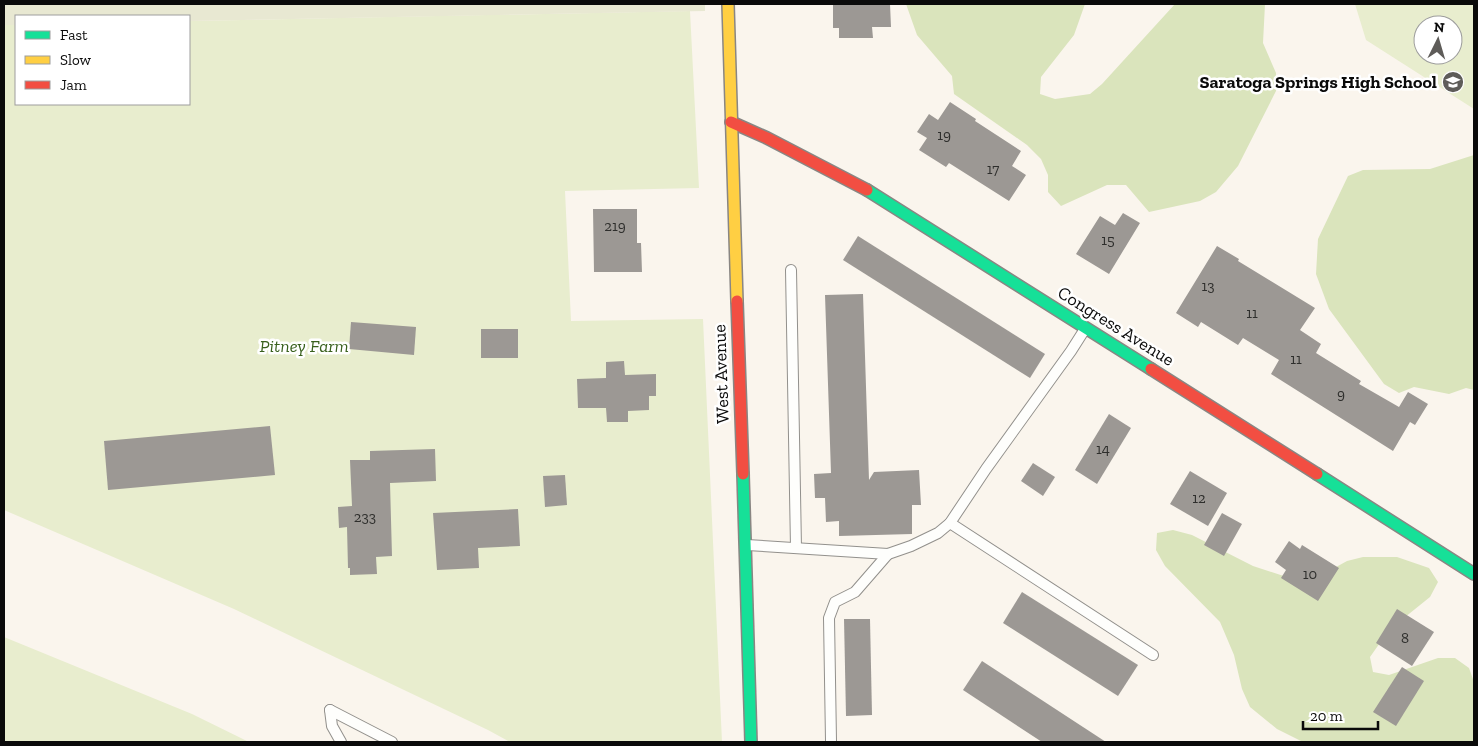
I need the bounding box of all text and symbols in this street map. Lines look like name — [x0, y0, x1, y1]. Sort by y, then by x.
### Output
legend — [15, 15, 190, 105]
north arrow — [1413, 15, 1463, 65]
text: N — [1433, 19, 1445, 37]
text: Fast — [60, 26, 88, 44]
text: Slow — [60, 51, 92, 69]
school or university icon: Saratoga Springs High School — [1441, 70, 1465, 94]
place label: Saratoga Springs High School — [1199, 71, 1437, 93]
text: Jam — [60, 76, 87, 94]
house number: 19 — [937, 126, 951, 144]
house number: 17 — [987, 160, 999, 178]
house number: 219 — [604, 217, 626, 235]
house number: 15 — [1101, 231, 1115, 249]
house number: 13 — [1201, 277, 1215, 295]
street label: Congress Avenue — [1054, 281, 1178, 371]
house number: 11 — [1246, 304, 1258, 322]
street label: West Avenue — [708, 324, 734, 424]
park label: Pitney Farm — [259, 335, 349, 357]
house number: 11 — [1290, 350, 1302, 368]
house number: 9 — [1337, 385, 1345, 403]
house number: 14 — [1096, 440, 1110, 458]
house number: 12 — [1192, 489, 1206, 507]
house number: 233 — [354, 508, 376, 526]
house number: 10 — [1303, 565, 1317, 583]
house number: 8 — [1401, 629, 1409, 647]
scale bar — [1303, 698, 1378, 730]
text: 20 m — [1310, 707, 1343, 725]

